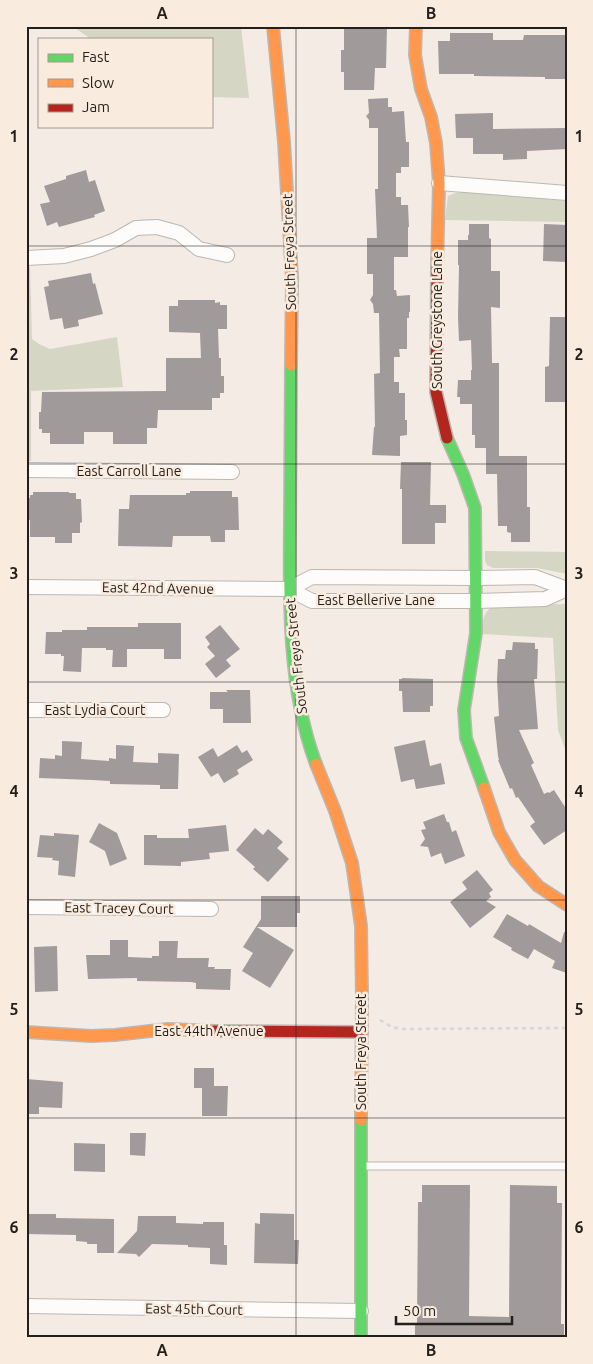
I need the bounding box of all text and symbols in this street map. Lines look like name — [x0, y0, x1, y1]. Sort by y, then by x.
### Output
text: A — [156, 4, 168, 22]
text: B — [426, 4, 436, 22]
legend — [38, 38, 212, 128]
text: Fast — [82, 48, 110, 65]
text: Slow — [82, 74, 115, 91]
text: Jam — [82, 98, 110, 115]
text: 1 — [9, 127, 19, 145]
text: 1 — [574, 127, 584, 145]
street label: South Freya Street — [279, 193, 299, 311]
street label: South Greystone Lane — [429, 251, 445, 389]
text: 2 — [9, 345, 19, 363]
text: 2 — [574, 345, 584, 363]
street label: East Carroll Lane — [77, 463, 182, 479]
text: 3 — [9, 564, 19, 582]
text: 3 — [574, 564, 584, 582]
street label: East 42nd Avenue — [102, 579, 214, 597]
street label: East Bellerive Lane — [317, 592, 435, 608]
street label: South Freya Street — [282, 597, 310, 715]
street label: East Lydia Court — [44, 702, 146, 718]
text: 4 — [9, 782, 19, 800]
text: 4 — [574, 782, 584, 800]
street label: East Tracey Court — [64, 899, 174, 917]
street label: South Freya Street — [353, 993, 369, 1110]
text: 5 — [9, 1000, 19, 1018]
text: 5 — [574, 1000, 584, 1018]
street label: East 44th Avenue — [154, 1023, 264, 1039]
text: 6 — [9, 1218, 19, 1236]
text: 6 — [574, 1218, 584, 1236]
scale bar — [396, 1294, 512, 1326]
street label: East 45th Court — [145, 1300, 244, 1318]
text: 50 m — [403, 1302, 436, 1319]
text: A — [156, 1341, 168, 1359]
text: B — [426, 1341, 436, 1359]

